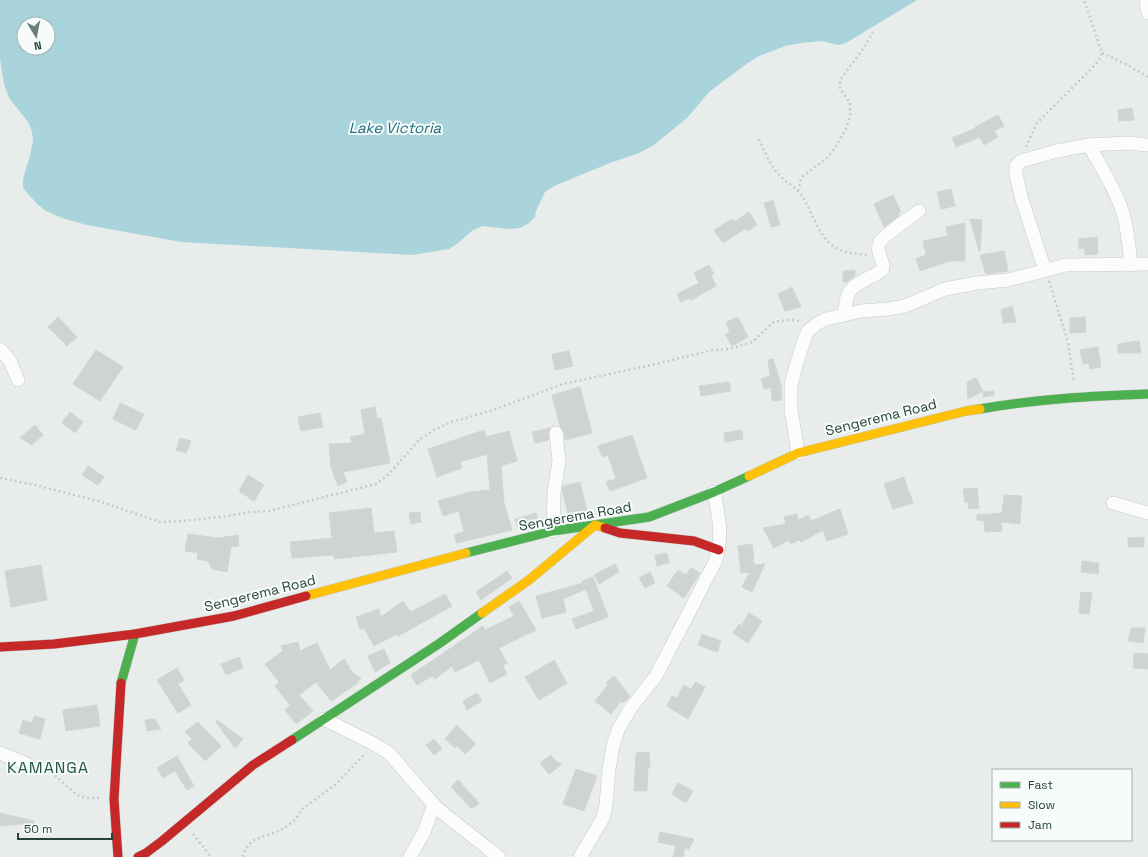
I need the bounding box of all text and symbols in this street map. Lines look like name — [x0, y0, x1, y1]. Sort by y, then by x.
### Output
north arrow — [16, 16, 56, 56]
text: N — [33, 38, 43, 53]
water label: Lake Victoria — [349, 118, 442, 137]
street label: Sengerema Road — [823, 394, 939, 440]
street label: Sengerema Road — [517, 497, 633, 535]
street label: Sengerema Road — [202, 570, 318, 616]
district label: KAMANGA — [7, 757, 89, 778]
legend — [992, 769, 1132, 841]
text: Fast — [1028, 777, 1053, 793]
text: Slow — [1028, 797, 1055, 813]
scale bar — [18, 815, 112, 841]
text: Jam — [1028, 817, 1052, 833]
text: 50 m — [24, 821, 52, 837]

